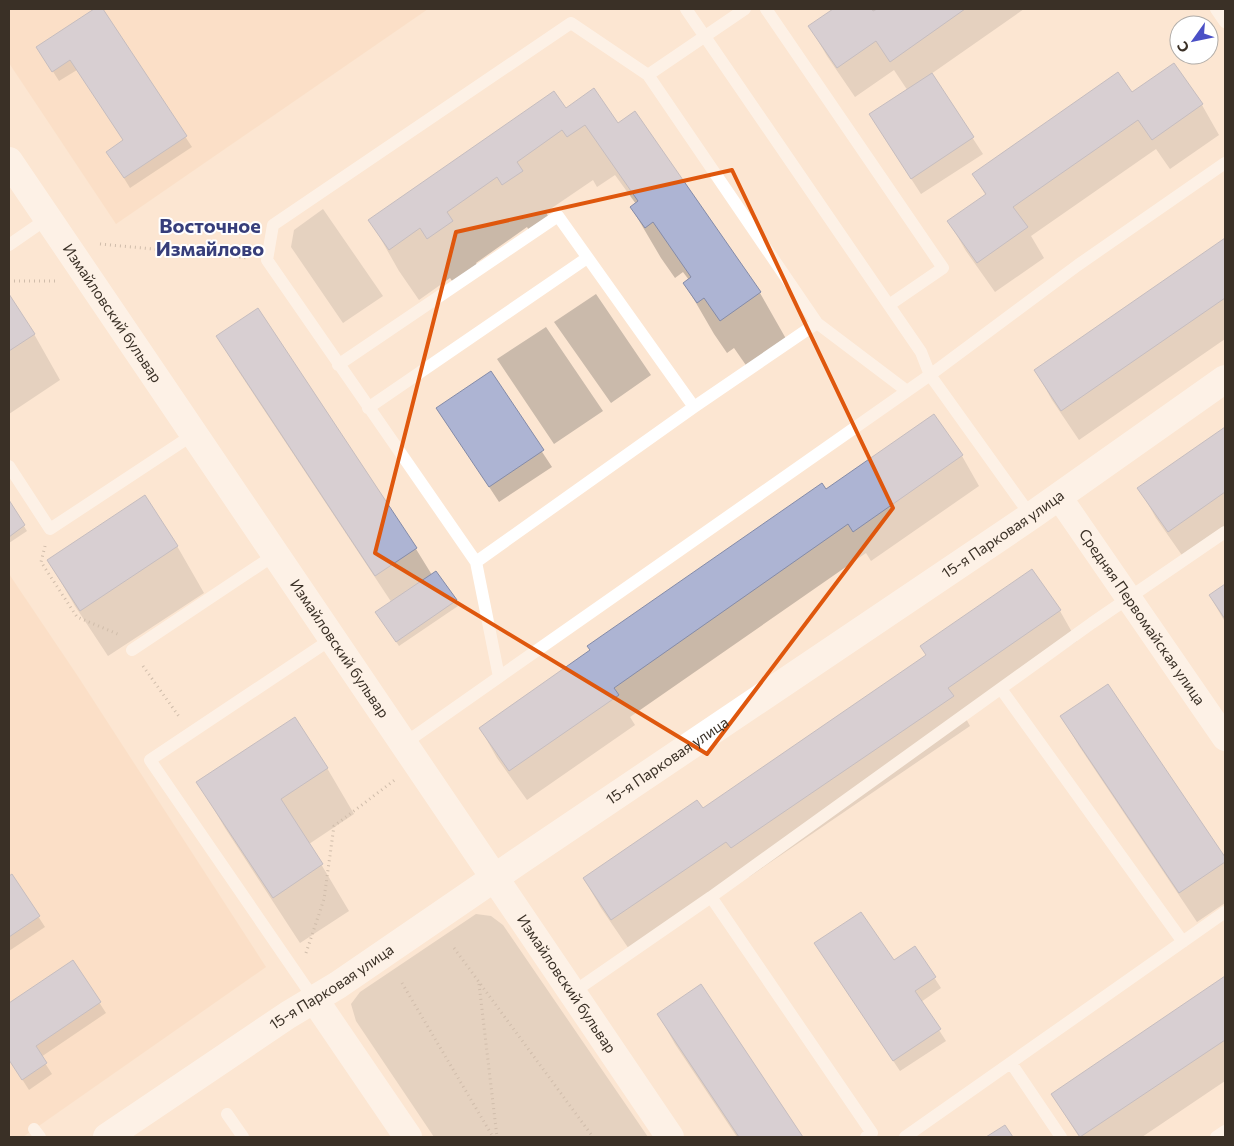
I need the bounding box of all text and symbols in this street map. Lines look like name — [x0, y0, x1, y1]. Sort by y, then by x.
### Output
north arrow — [1169, 15, 1219, 65]
text: С — [1173, 39, 1192, 56]
district label: Восточное Измайлово — [156, 213, 264, 260]
street label: Измайловский бульвар — [60, 240, 166, 386]
street label: 15-я Парковая улица — [938, 486, 1067, 582]
street label: Средняя Первомайская улица — [1076, 525, 1210, 708]
street label: Измайловский бульвар — [287, 575, 394, 721]
street label: 15-я Парковая улица — [602, 712, 732, 808]
street label: Измайловский бульвар — [514, 911, 621, 1056]
street label: 15-я Парковая улица — [266, 940, 397, 1033]

